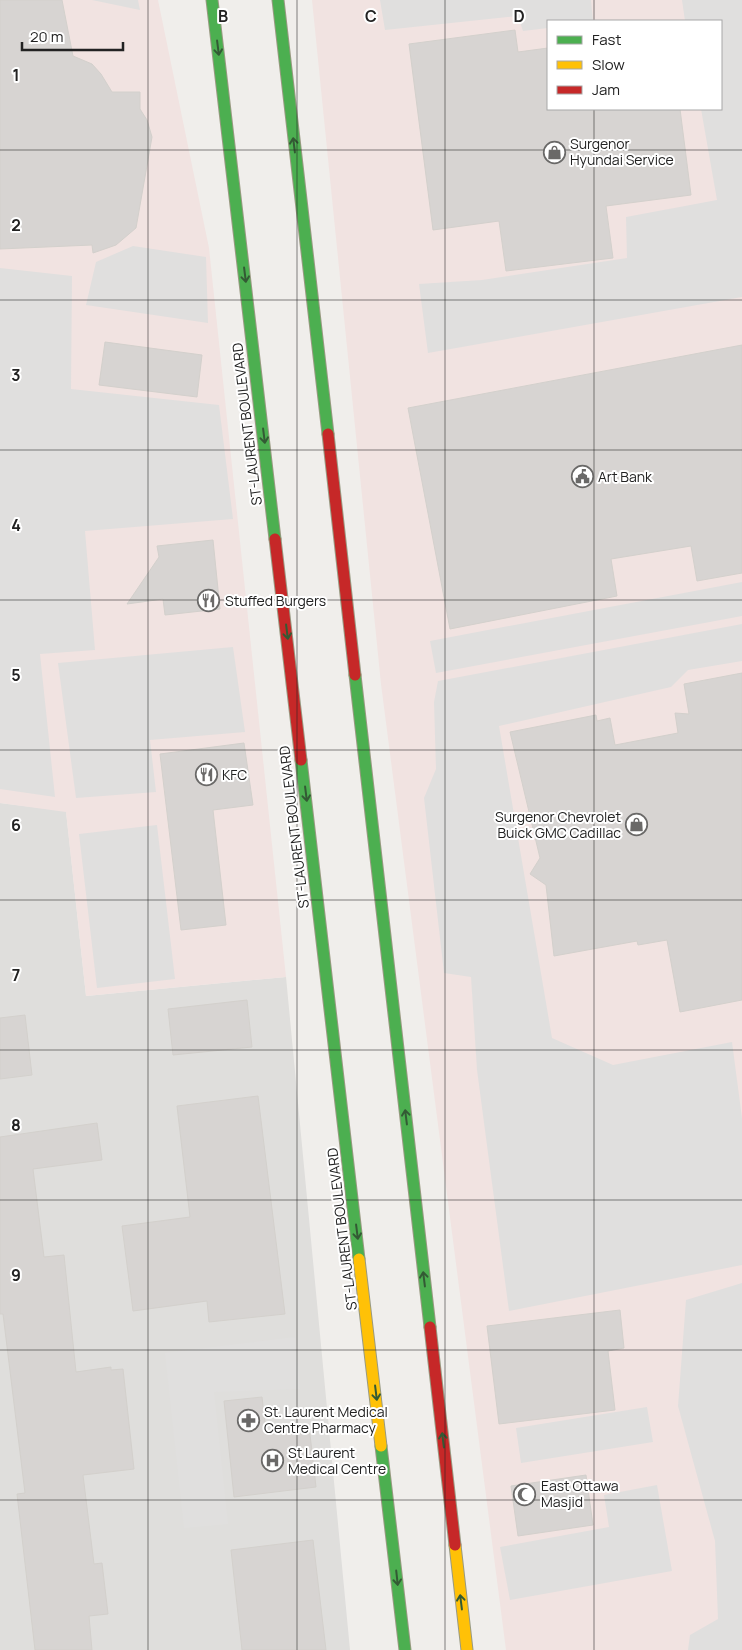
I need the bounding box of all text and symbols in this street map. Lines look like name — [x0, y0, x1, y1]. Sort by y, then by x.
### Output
text: B — [218, 5, 228, 27]
text: C — [365, 5, 377, 27]
text: D — [513, 5, 525, 27]
scale bar — [22, 20, 124, 52]
legend — [547, 20, 722, 110]
text: 20 m — [30, 26, 63, 47]
text: Fast — [592, 29, 621, 50]
one-way arrow — [213, 40, 223, 56]
text: Slow — [592, 54, 625, 75]
text: 1 — [12, 64, 20, 86]
text: Jam — [592, 79, 620, 100]
place label: Surgenor Hyundai Service — [570, 134, 674, 169]
one-way arrow — [289, 137, 299, 153]
shop icon: Surgenor Hyundai Service — [542, 140, 566, 164]
text: 2 — [11, 214, 21, 236]
one-way arrow — [240, 266, 250, 282]
street label: ST-LAURENT BOULEVARD — [227, 342, 266, 506]
text: 3 — [11, 364, 21, 386]
one-way arrow — [259, 428, 269, 444]
public building icon: Art Bank — [570, 465, 594, 489]
place label: Art Bank — [598, 467, 653, 486]
text: 4 — [11, 514, 21, 536]
restaurant icon: Stuffed Burgers — [197, 589, 221, 613]
place label: Stuffed Burgers — [225, 591, 326, 610]
one-way arrow — [282, 624, 292, 640]
text: 5 — [11, 664, 21, 686]
street label: ST-LAURENT BOULEVARD — [274, 745, 313, 909]
restaurant icon: KFC — [194, 763, 218, 787]
place label: KFC — [222, 765, 247, 784]
one-way arrow — [301, 785, 311, 801]
place label: Surgenor Chevrolet Buick GMC Cadillac — [495, 807, 621, 842]
shop icon: Surgenor Chevrolet Buick GMC Cadillac — [625, 813, 649, 837]
text: 6 — [11, 814, 21, 836]
text: 7 — [12, 964, 20, 986]
one-way arrow — [401, 1110, 411, 1126]
text: 8 — [11, 1114, 21, 1136]
street label: ST-LAURENT BOULEVARD — [322, 1147, 361, 1311]
one-way arrow — [352, 1223, 362, 1239]
text: 9 — [11, 1264, 21, 1286]
one-way arrow — [419, 1271, 429, 1287]
one-way arrow — [371, 1385, 381, 1401]
place label: St. Laurent Medical Centre Pharmacy — [264, 1402, 388, 1437]
pharmacy icon: St. Laurent Medical Centre Pharmacy — [236, 1408, 260, 1432]
one-way arrow — [438, 1432, 448, 1448]
place label: St Laurent Medical Centre — [288, 1443, 386, 1478]
hospital icon: St Laurent Medical Centre — [260, 1449, 284, 1473]
place label: East Ottawa Masjid — [541, 1476, 619, 1511]
mosque icon: East Ottawa Masjid — [513, 1482, 537, 1506]
one-way arrow — [392, 1570, 402, 1586]
one-way arrow — [456, 1594, 466, 1610]

